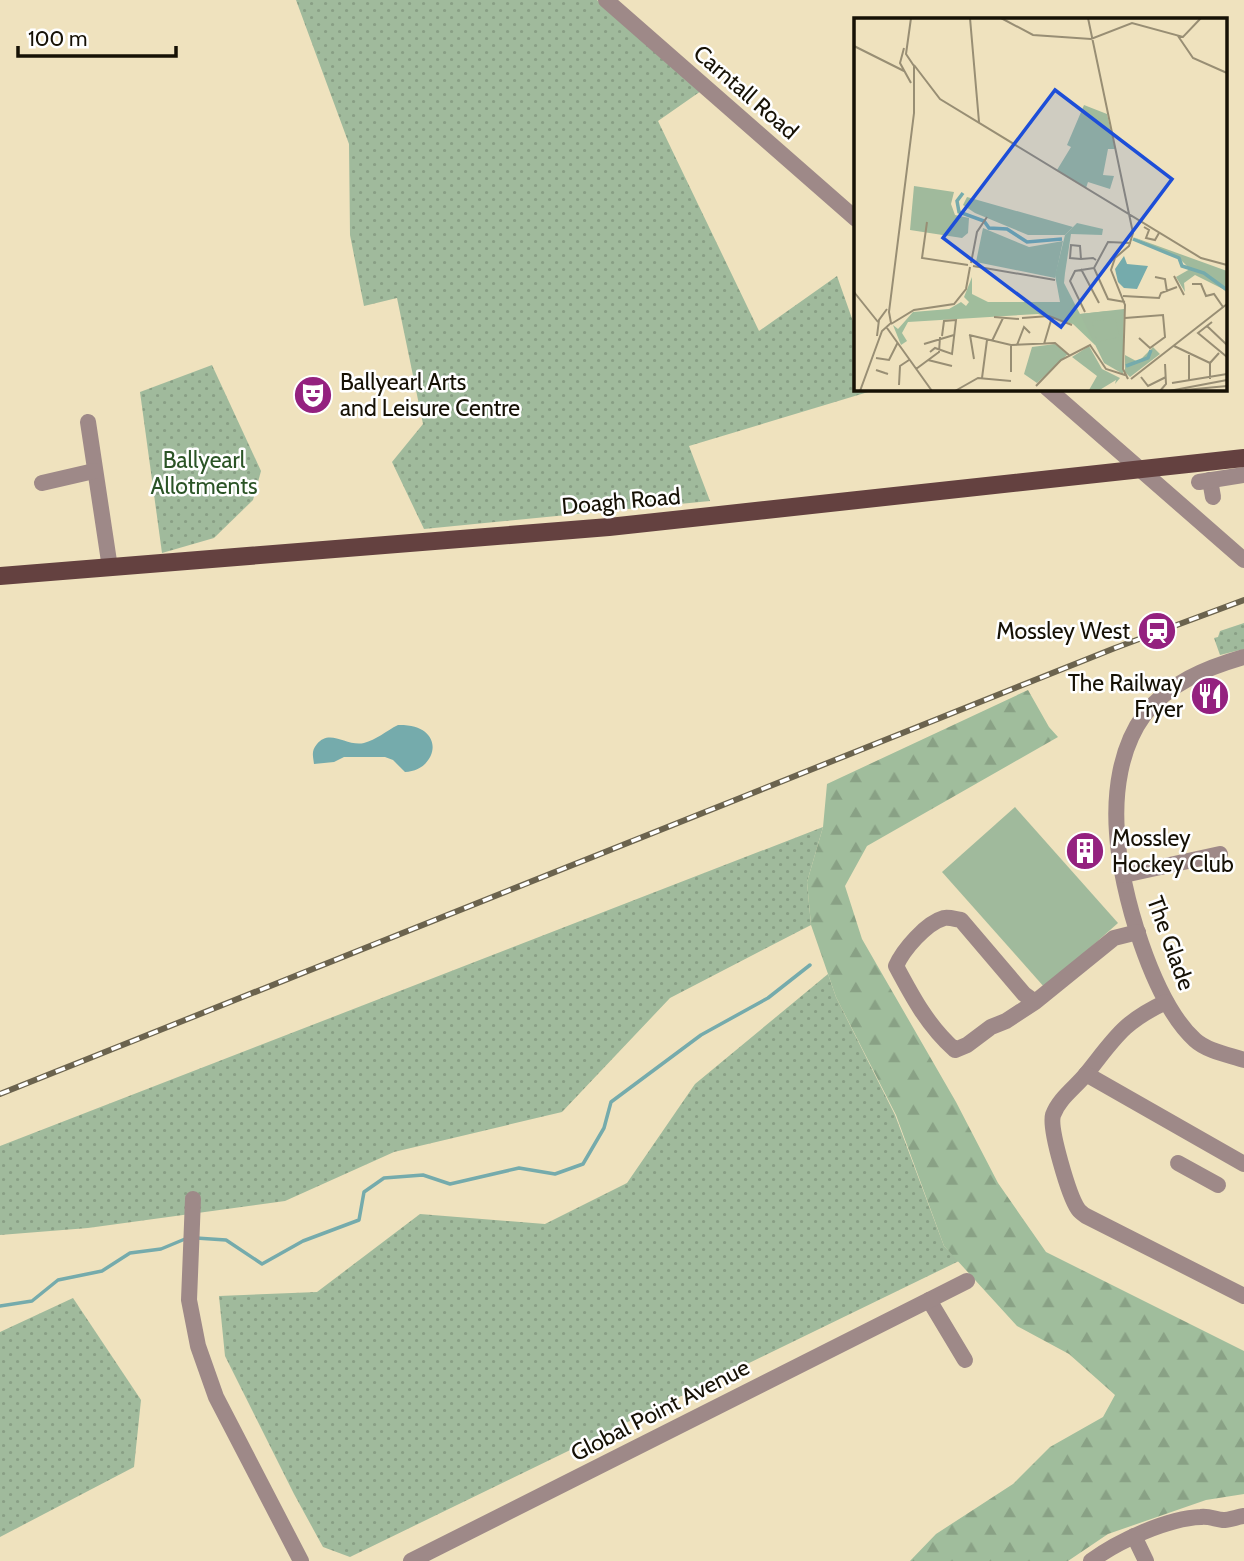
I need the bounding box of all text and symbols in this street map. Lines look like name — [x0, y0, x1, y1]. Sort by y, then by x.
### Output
scale bar — [18, 14, 175, 58]
inset map — [854, 18, 1226, 390]
text: 100 m — [28, 26, 87, 51]
street label: Carntall Road — [688, 39, 804, 145]
place label: Ballyearl Arts and Leisure Centre — [340, 368, 520, 422]
theatre icon: Ballyearl Arts and Leisure Centre — [292, 374, 334, 416]
park label: Ballyearl Allotments — [151, 446, 257, 500]
street label: Doagh Road — [560, 482, 682, 520]
station icon: Mossley West — [1136, 610, 1178, 652]
place label: Mossley West — [996, 617, 1130, 645]
place label: The Railway Fryer — [1068, 669, 1184, 723]
restaurant icon: The Railway Fryer — [1189, 675, 1231, 717]
place label: Mossley Hockey Club — [1112, 824, 1234, 878]
building icon: Mossley Hockey Club — [1064, 830, 1106, 872]
street label: The Glade — [1141, 892, 1201, 994]
street label: Global Point Avenue — [566, 1353, 754, 1467]

